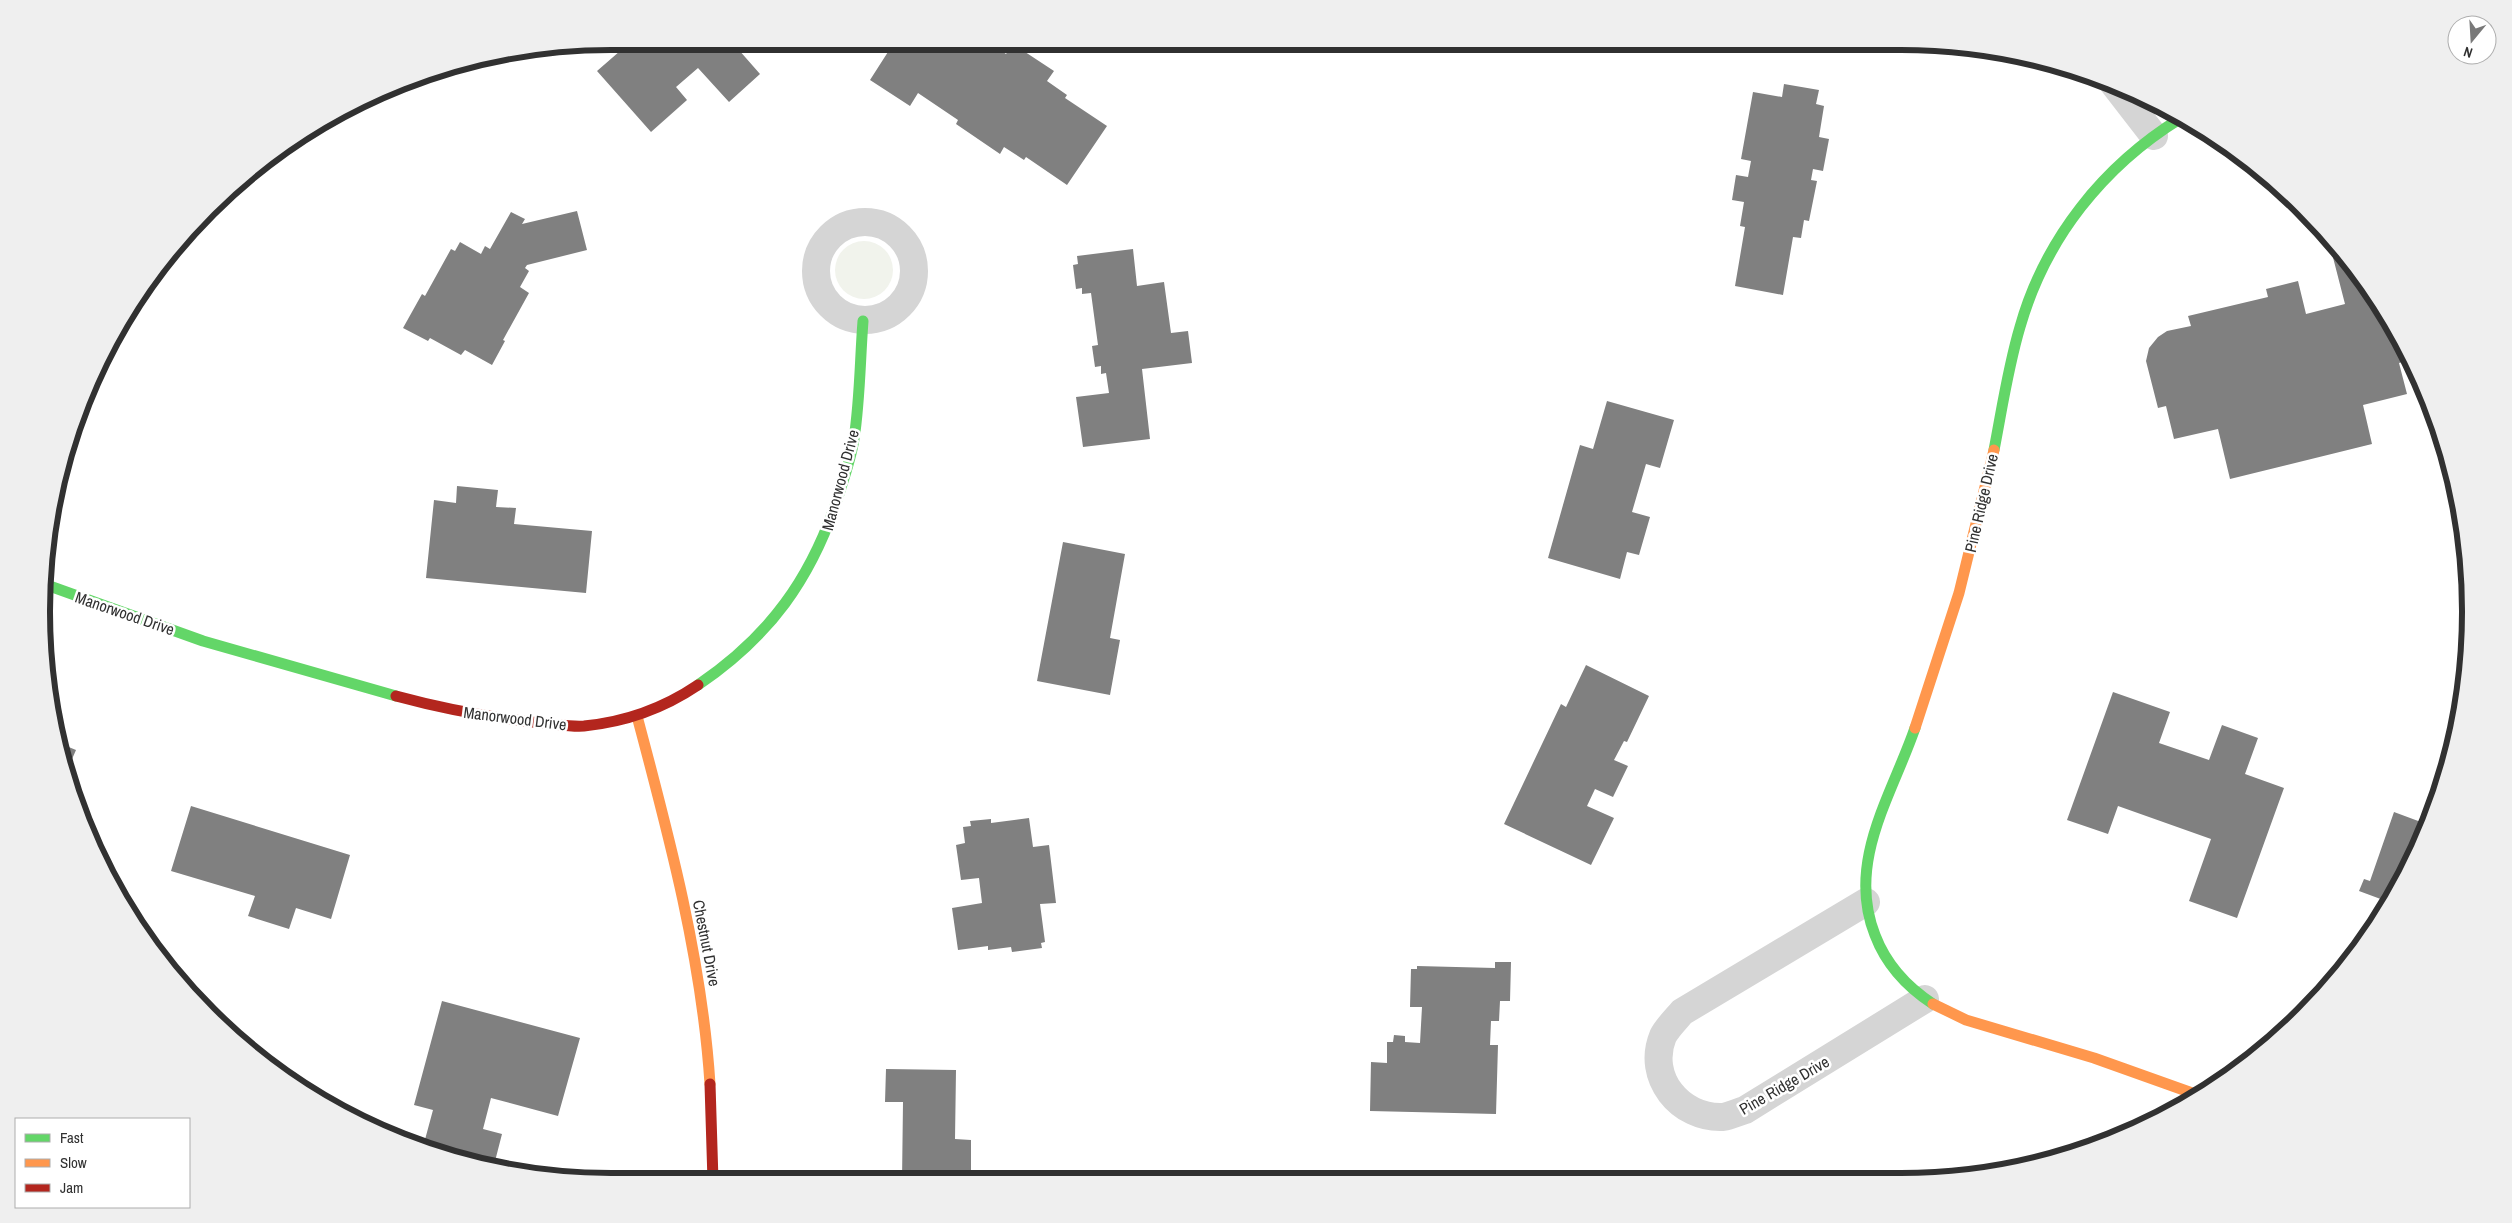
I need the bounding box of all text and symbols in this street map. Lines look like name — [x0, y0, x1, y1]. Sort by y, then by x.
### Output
north arrow — [2447, 15, 2497, 65]
text: N — [2461, 43, 2475, 62]
street label: Manorwood Drive — [816, 427, 864, 533]
street label: Pine Ridge Drive — [1959, 451, 2003, 555]
street label: Manorwood Drive — [72, 586, 178, 640]
street label: Manorwood Drive — [462, 701, 568, 735]
street label: Chestnut Drive — [688, 898, 726, 988]
street label: Pine Ridge Drive — [1735, 1050, 1833, 1120]
legend — [15, 1118, 190, 1208]
text: Fast — [60, 1127, 84, 1148]
text: Slow — [60, 1152, 87, 1173]
text: Jam — [60, 1177, 83, 1198]

